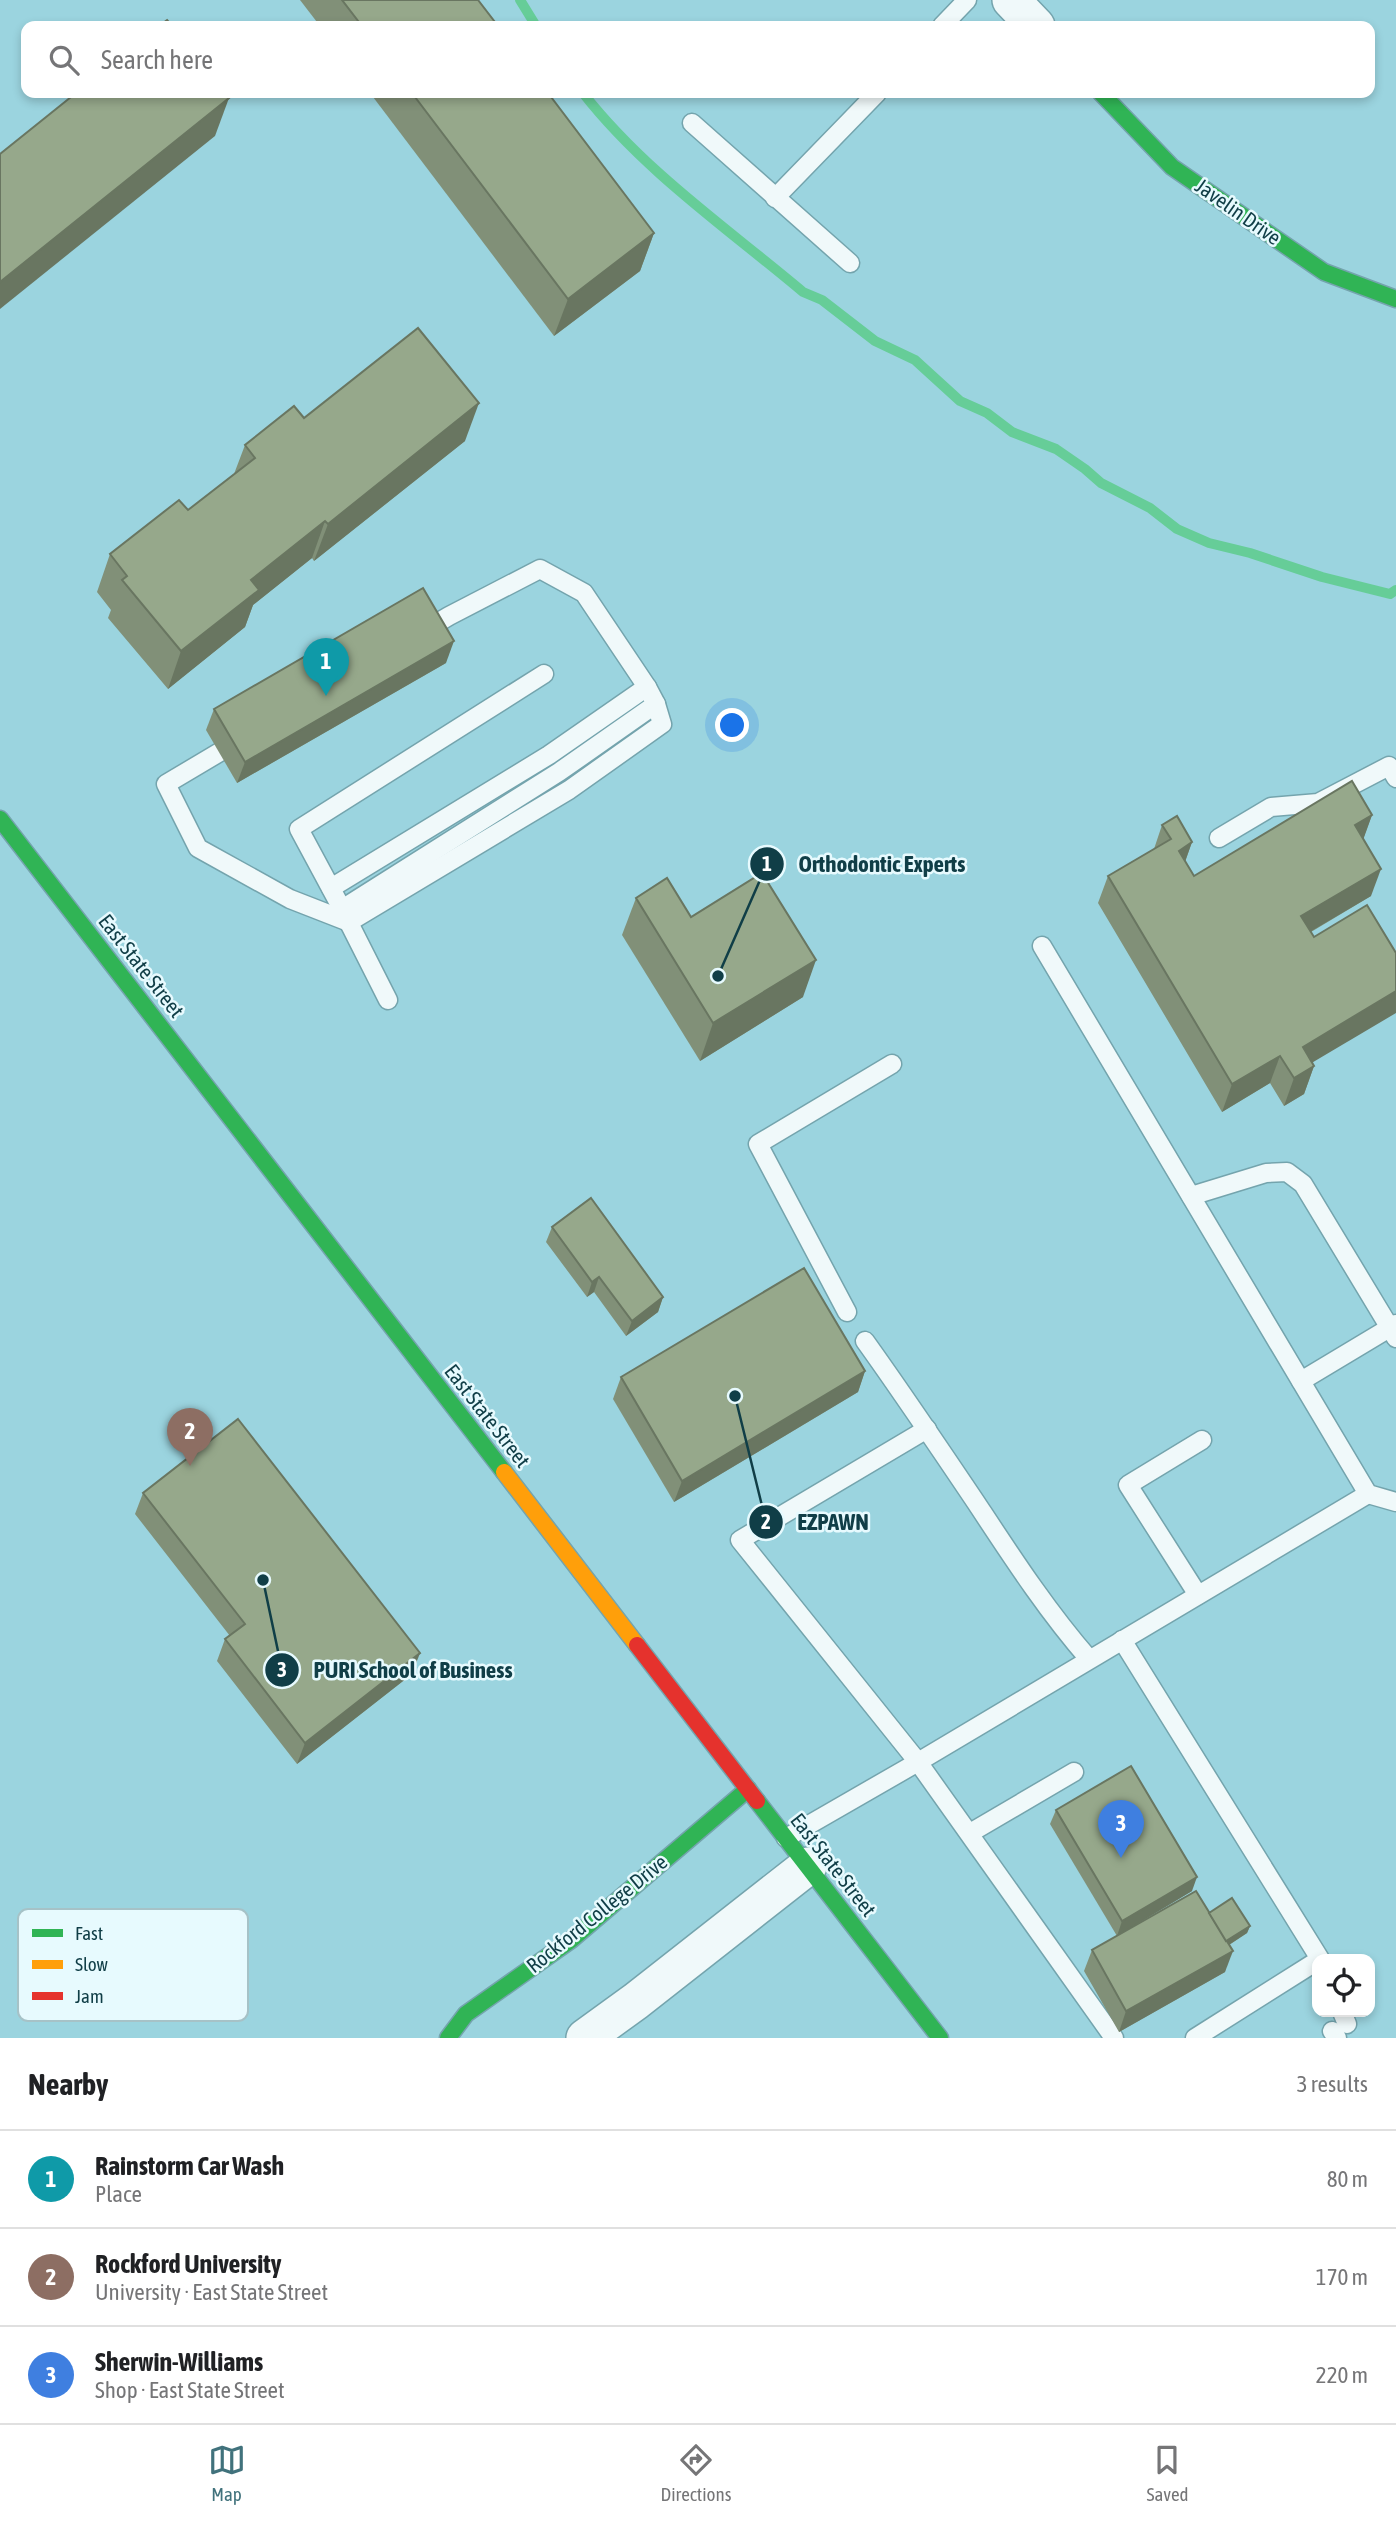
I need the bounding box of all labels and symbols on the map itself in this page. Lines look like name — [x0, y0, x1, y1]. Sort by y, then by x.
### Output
street label: Javelin Drive — [1191, 173, 1286, 249]
pin: 1 — [303, 638, 349, 696]
your location — [715, 708, 749, 742]
callout: Orthodontic Experts — [750, 842, 979, 886]
text: 1 — [762, 851, 772, 875]
text: Orthodontic Experts — [799, 851, 965, 877]
street label: East State Street — [94, 909, 189, 1022]
street label: East State Street — [440, 1359, 535, 1472]
pin: 2 — [167, 1408, 213, 1466]
callout: EZPAWN — [749, 1500, 883, 1544]
text: 2 — [761, 1509, 771, 1533]
text: EZPAWN — [797, 1509, 869, 1535]
callout: PURI School of Business — [264, 1648, 526, 1692]
text: 3 — [277, 1657, 287, 1681]
text: PURI School of Business — [313, 1657, 513, 1683]
pin: 3 — [1098, 1800, 1144, 1858]
street label: East State Street — [786, 1808, 881, 1921]
street label: Rockford College Drive — [521, 1849, 671, 1977]
legend — [18, 1909, 248, 2021]
text: Fast — [75, 1922, 103, 1944]
text: Slow — [75, 1953, 109, 1975]
text: Jam — [75, 1985, 104, 2007]

